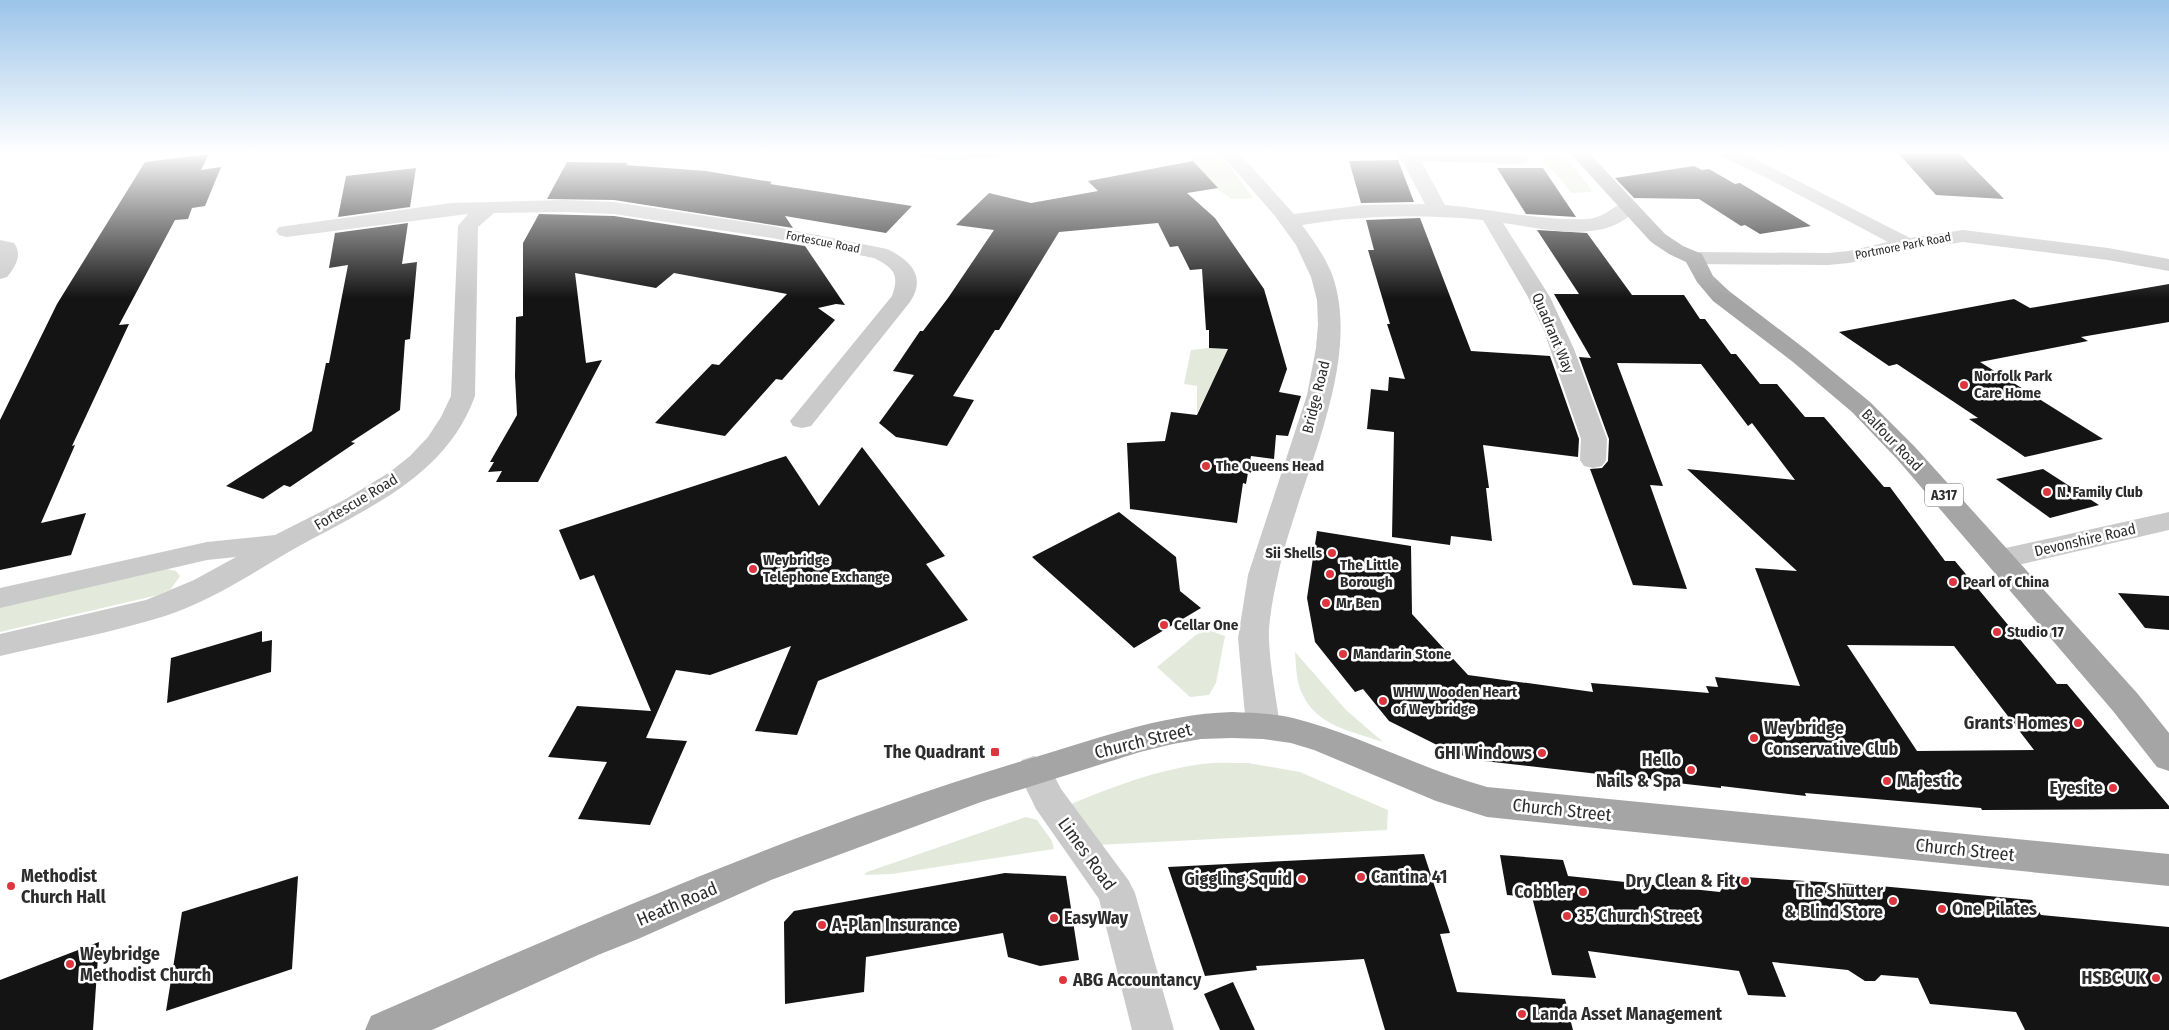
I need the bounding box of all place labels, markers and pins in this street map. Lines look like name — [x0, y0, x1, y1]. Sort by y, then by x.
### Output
place label: Norfolk Park Care Home — [1974, 367, 2053, 402]
marker: Norfolk Park Care Home — [1958, 379, 1970, 391]
place label: The Queens Head — [1216, 457, 1324, 475]
marker: The Queens Head — [1200, 460, 1212, 472]
place label: N. Family Club — [2057, 483, 2143, 501]
marker: N. Family Club — [2041, 486, 2053, 498]
place label: Sii Shells — [1265, 544, 1322, 562]
marker: Sii Shells — [1326, 547, 1338, 559]
place label: Weybridge Telephone Exchange — [763, 551, 890, 586]
place label: The Little Borough — [1340, 556, 1399, 591]
marker: Weybridge Telephone Exchange — [747, 563, 759, 575]
marker: The Little Borough — [1324, 568, 1336, 580]
place label: Pearl of China — [1963, 573, 2050, 591]
marker: Pearl of China — [1947, 576, 1959, 588]
place label: Mr Ben — [1336, 594, 1379, 612]
marker: Mr Ben — [1320, 597, 1332, 609]
place label: Cellar One — [1174, 616, 1239, 634]
marker: Cellar One — [1158, 619, 1170, 631]
place label: Studio 17 — [2007, 623, 2064, 641]
marker: Studio 17 — [1991, 626, 2003, 638]
place label: Mandarin Stone — [1353, 645, 1452, 663]
marker: Mandarin Stone — [1337, 648, 1349, 660]
place label: WHW Wooden Heart of Weybridge — [1393, 683, 1518, 718]
marker: WHW Wooden Heart of Weybridge — [1377, 695, 1389, 707]
place label: Grants Homes — [1964, 712, 2068, 734]
place label: Weybridge Conservative Club — [1764, 717, 1898, 760]
marker: Grants Homes — [2072, 717, 2084, 729]
marker: Weybridge Conservative Club — [1748, 732, 1760, 744]
place label: The Quadrant — [884, 741, 986, 763]
place label: GHI Windows — [1434, 742, 1532, 764]
marker: The Quadrant — [989, 746, 1001, 758]
marker: GHI Windows — [1536, 747, 1548, 759]
place label: Hello Nails & Spa — [1596, 749, 1681, 792]
marker: Hello Nails & Spa — [1685, 764, 1697, 776]
place label: Majestic — [1897, 770, 1959, 792]
marker: Majestic — [1881, 775, 1893, 787]
place label: Eyesite — [2050, 777, 2103, 799]
marker: Eyesite — [2107, 782, 2119, 794]
place label: Methodist Church Hall — [21, 865, 106, 908]
place label: Cantina 41 — [1371, 866, 1447, 888]
place label: Giggling Squid — [1184, 868, 1292, 890]
place label: Dry Clean & Fit — [1625, 870, 1736, 892]
marker: Cantina 41 — [1355, 871, 1367, 883]
marker: Giggling Squid — [1296, 873, 1308, 885]
marker: Dry Clean & Fit — [1739, 875, 1751, 887]
marker: Methodist Church Hall — [5, 880, 17, 892]
place label: The Shutter & Blind Store — [1784, 880, 1883, 923]
place label: Cobbler — [1514, 881, 1573, 903]
marker: Cobbler — [1577, 886, 1589, 898]
marker: The Shutter & Blind Store — [1887, 895, 1899, 907]
place label: One Pilates — [1952, 898, 2037, 920]
marker: One Pilates — [1936, 903, 1948, 915]
place label: 35 Church Street — [1576, 905, 1700, 927]
place label: EasyWay — [1064, 907, 1128, 929]
marker: 35 Church Street — [1561, 910, 1573, 922]
marker: EasyWay — [1048, 912, 1060, 924]
place label: A-Plan Insurance — [831, 914, 957, 936]
marker: A-Plan Insurance — [816, 919, 828, 931]
place label: Weybridge Methodist Church — [80, 943, 211, 986]
marker: Weybridge Methodist Church — [64, 958, 76, 970]
place label: HSBC UK — [2082, 967, 2147, 989]
place label: ABG Accountancy — [1072, 969, 1202, 991]
marker: HSBC UK — [2150, 972, 2162, 984]
marker: ABG Accountancy — [1057, 974, 1069, 986]
place label: Landa Asset Management — [1532, 1003, 1723, 1025]
marker: Landa Asset Management — [1516, 1008, 1528, 1020]

